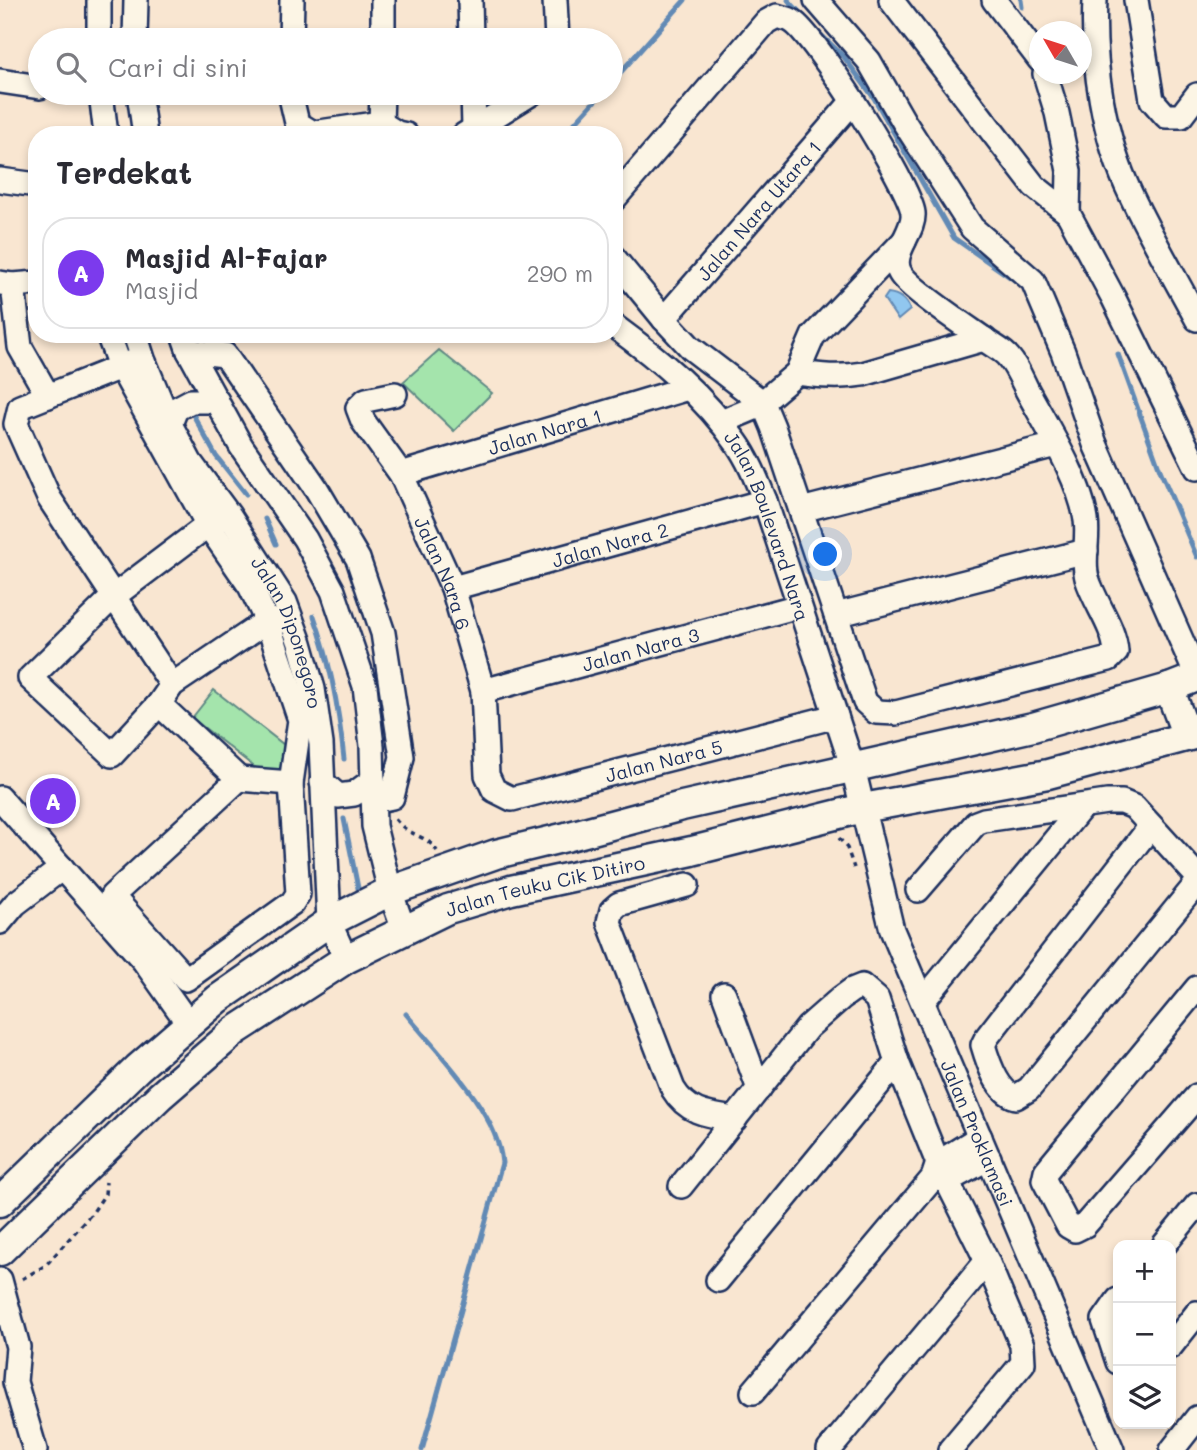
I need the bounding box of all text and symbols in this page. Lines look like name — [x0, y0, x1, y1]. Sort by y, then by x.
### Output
north arrow — [1029, 21, 1092, 84]
search box — [28, 28, 623, 105]
icon: search — [52, 48, 90, 86]
text: Cari di sini — [108, 50, 248, 84]
street label: Jalan Nara Utara 1 — [691, 135, 826, 286]
text: Terdekat — [56, 152, 192, 192]
text: Masjid Al-Fajar — [125, 241, 327, 275]
text: A — [73, 258, 89, 288]
text: 290 m — [527, 258, 593, 288]
text: Masjid — [125, 275, 198, 305]
street label: Jalan Nara 1 — [485, 402, 605, 460]
street label: Jalan Boulevard Nara — [719, 425, 816, 624]
street label: Jalan Nara 6 — [409, 512, 477, 633]
street label: Jalan Nara 2 — [549, 516, 671, 572]
your location — [808, 537, 842, 571]
street label: Jalan Diponegoro — [246, 551, 328, 710]
street label: Jalan Nara 3 — [579, 621, 702, 676]
street label: Jalan Nara 5 — [602, 733, 725, 787]
pin: A — [30, 775, 76, 827]
street label: Jalan Teuku Cik Ditiro — [442, 849, 647, 922]
street label: Jalan Proklamasi — [936, 1056, 1020, 1210]
map controls — [1113, 1240, 1176, 1429]
button: + — [1113, 1240, 1176, 1303]
button: − — [1113, 1303, 1176, 1366]
button: layers — [1113, 1366, 1176, 1429]

